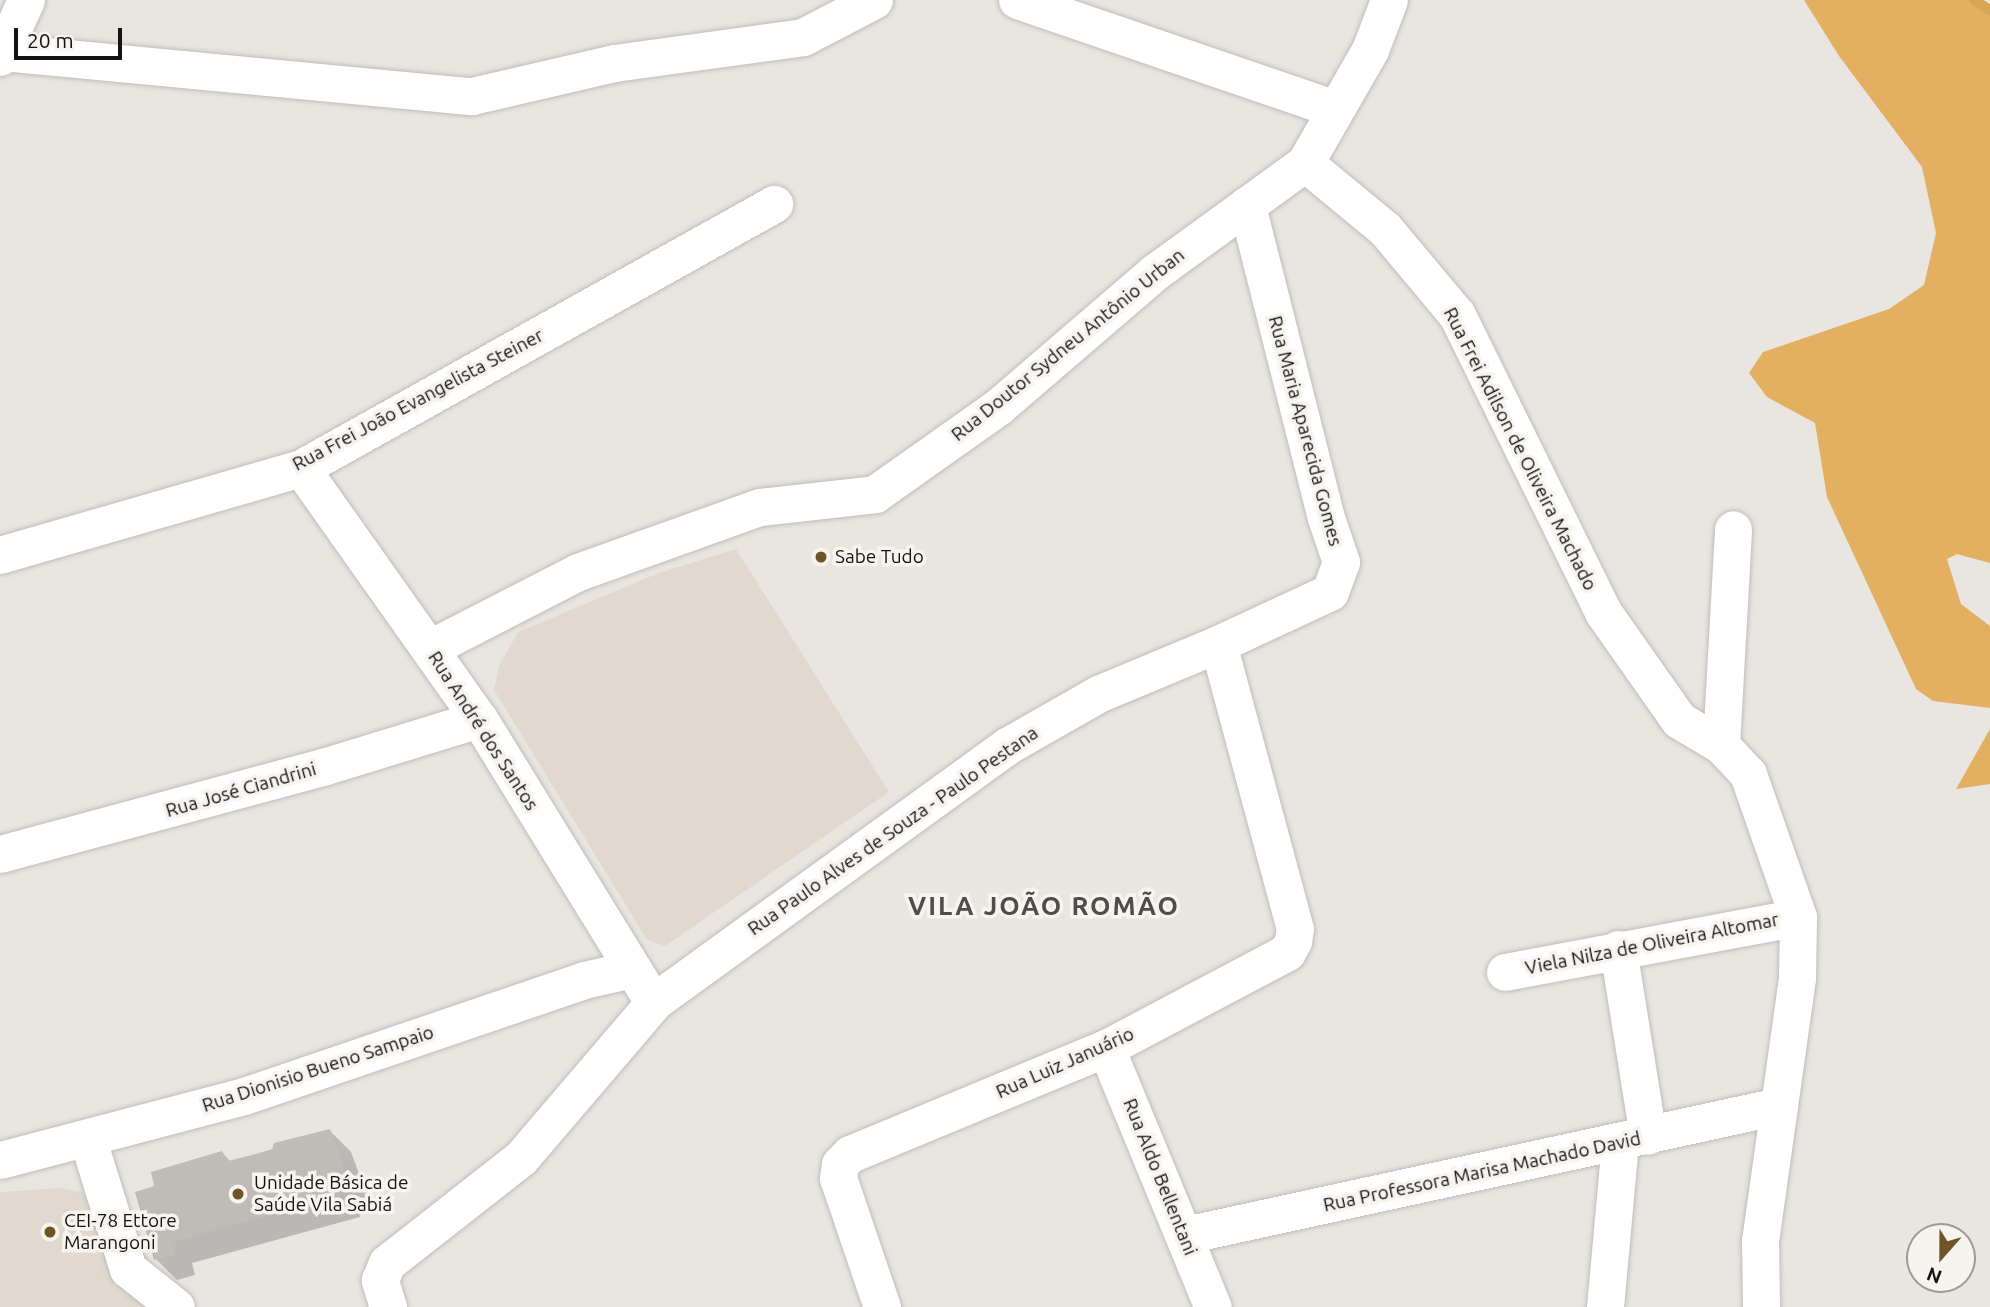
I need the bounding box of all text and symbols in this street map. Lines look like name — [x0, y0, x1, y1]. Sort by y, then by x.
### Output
scale bar — [18, 14, 126, 58]
text: 20 m — [27, 28, 74, 52]
street label: Rua Doutor Sydneu Antônio Urban — [947, 244, 1189, 446]
street label: Rua Frei Adilson de Oliveira Machado — [1438, 304, 1602, 594]
street label: Rua Maria Aparecida Gomes — [1263, 313, 1347, 549]
street label: Rua Frei João Evangelista Steiner — [289, 324, 547, 476]
place label: Sabe Tudo — [835, 546, 924, 568]
marker: Sabe Tudo — [813, 549, 829, 565]
street label: Rua André dos Santos — [423, 647, 543, 815]
street label: Rua Paulo Alves de Souza - Paulo Pestana — [744, 722, 1042, 940]
street label: Rua José Ciandrini — [163, 758, 319, 822]
district label: VILA JOÃO ROMÃO — [910, 890, 1178, 922]
street label: Viela Nilza de Oliveira Altomar — [1523, 908, 1781, 980]
street label: Rua Dionisio Bueno Sampaio — [199, 1021, 437, 1117]
street label: Rua Luiz Januário — [993, 1022, 1137, 1104]
street label: Rua Aldo Bellentani — [1118, 1095, 1202, 1259]
street label: Rua Professora Marisa Machado David — [1321, 1127, 1643, 1217]
place label: Unidade Básica de Saúde Vila Sabiá — [254, 1172, 408, 1216]
marker: Unidade Básica de Saúde Vila Sabiá — [228, 1184, 248, 1204]
place label: CEI-78 Ettore Marangoni — [64, 1210, 177, 1254]
north arrow — [1906, 1223, 1976, 1293]
marker: CEI-78 Ettore Marangoni — [42, 1224, 58, 1240]
text: N — [1924, 1263, 1945, 1289]

